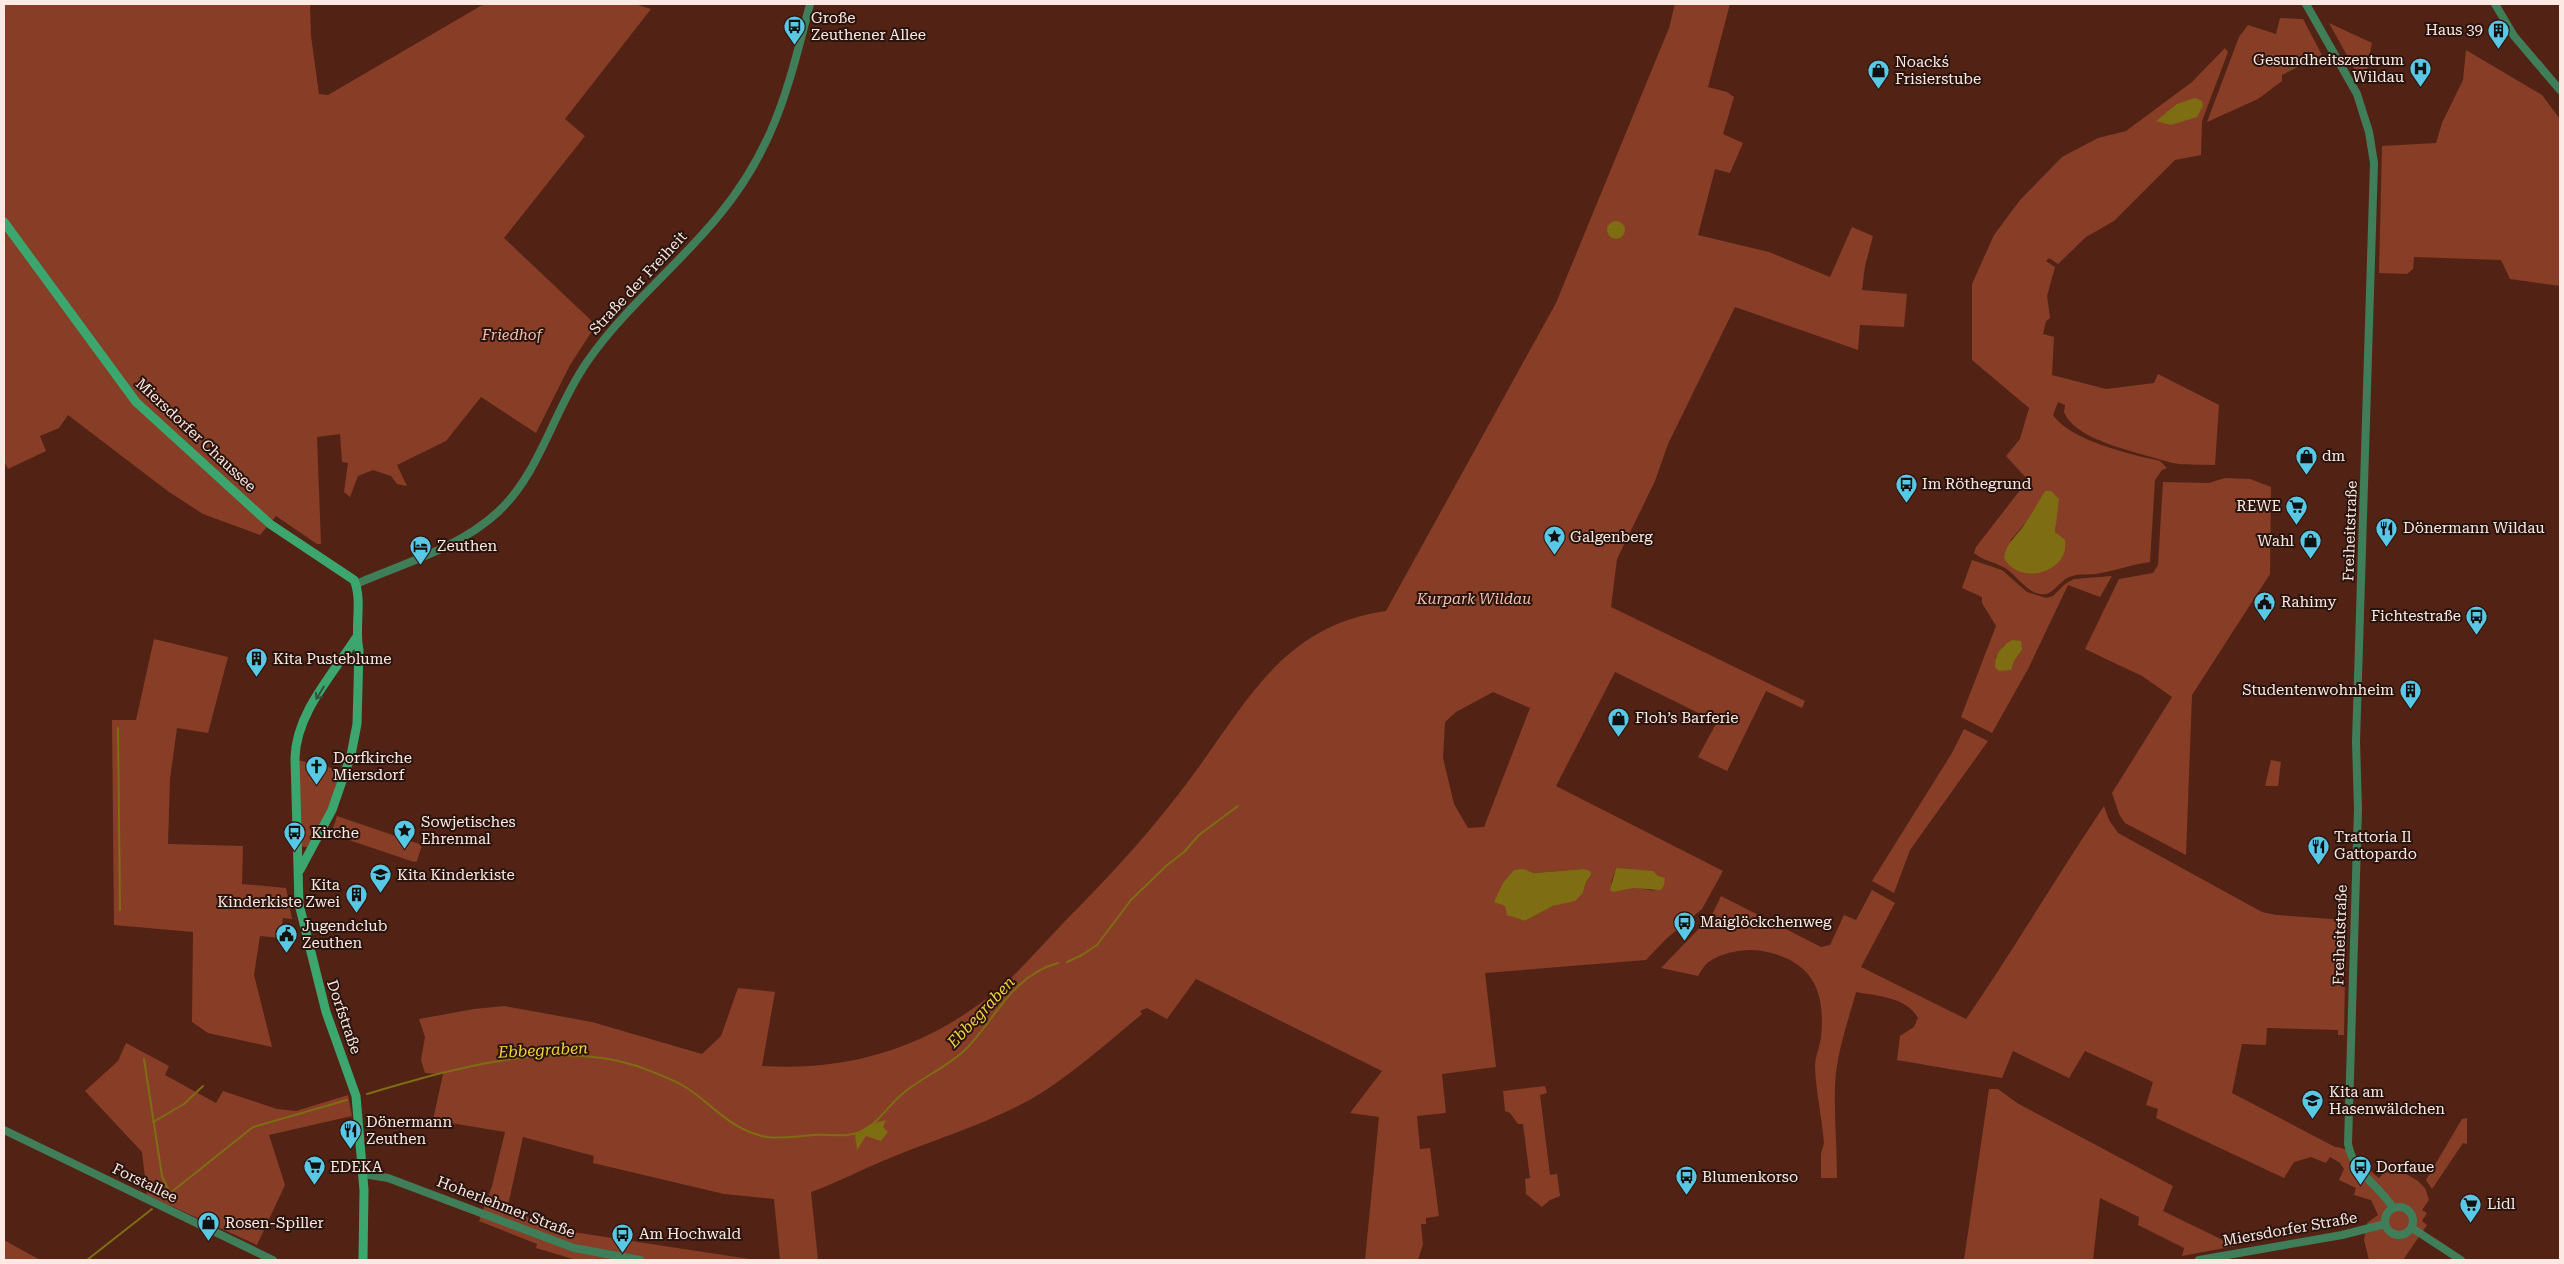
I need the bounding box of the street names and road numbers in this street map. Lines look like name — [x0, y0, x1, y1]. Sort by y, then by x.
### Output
street label: Straße der Freiheit — [586, 227, 691, 338]
street label: Miersdorfer Chaussee — [132, 375, 260, 495]
street label: Freiheitstraße — [2339, 480, 2361, 582]
street label: Freiheitstraße — [2329, 884, 2351, 986]
street label: Dorfstraße — [323, 978, 365, 1056]
street label: Forstallee — [109, 1160, 181, 1206]
street label: Hoherlehmer Straße — [434, 1172, 578, 1242]
street label: Miersdorfer Straße — [2221, 1208, 2359, 1250]

